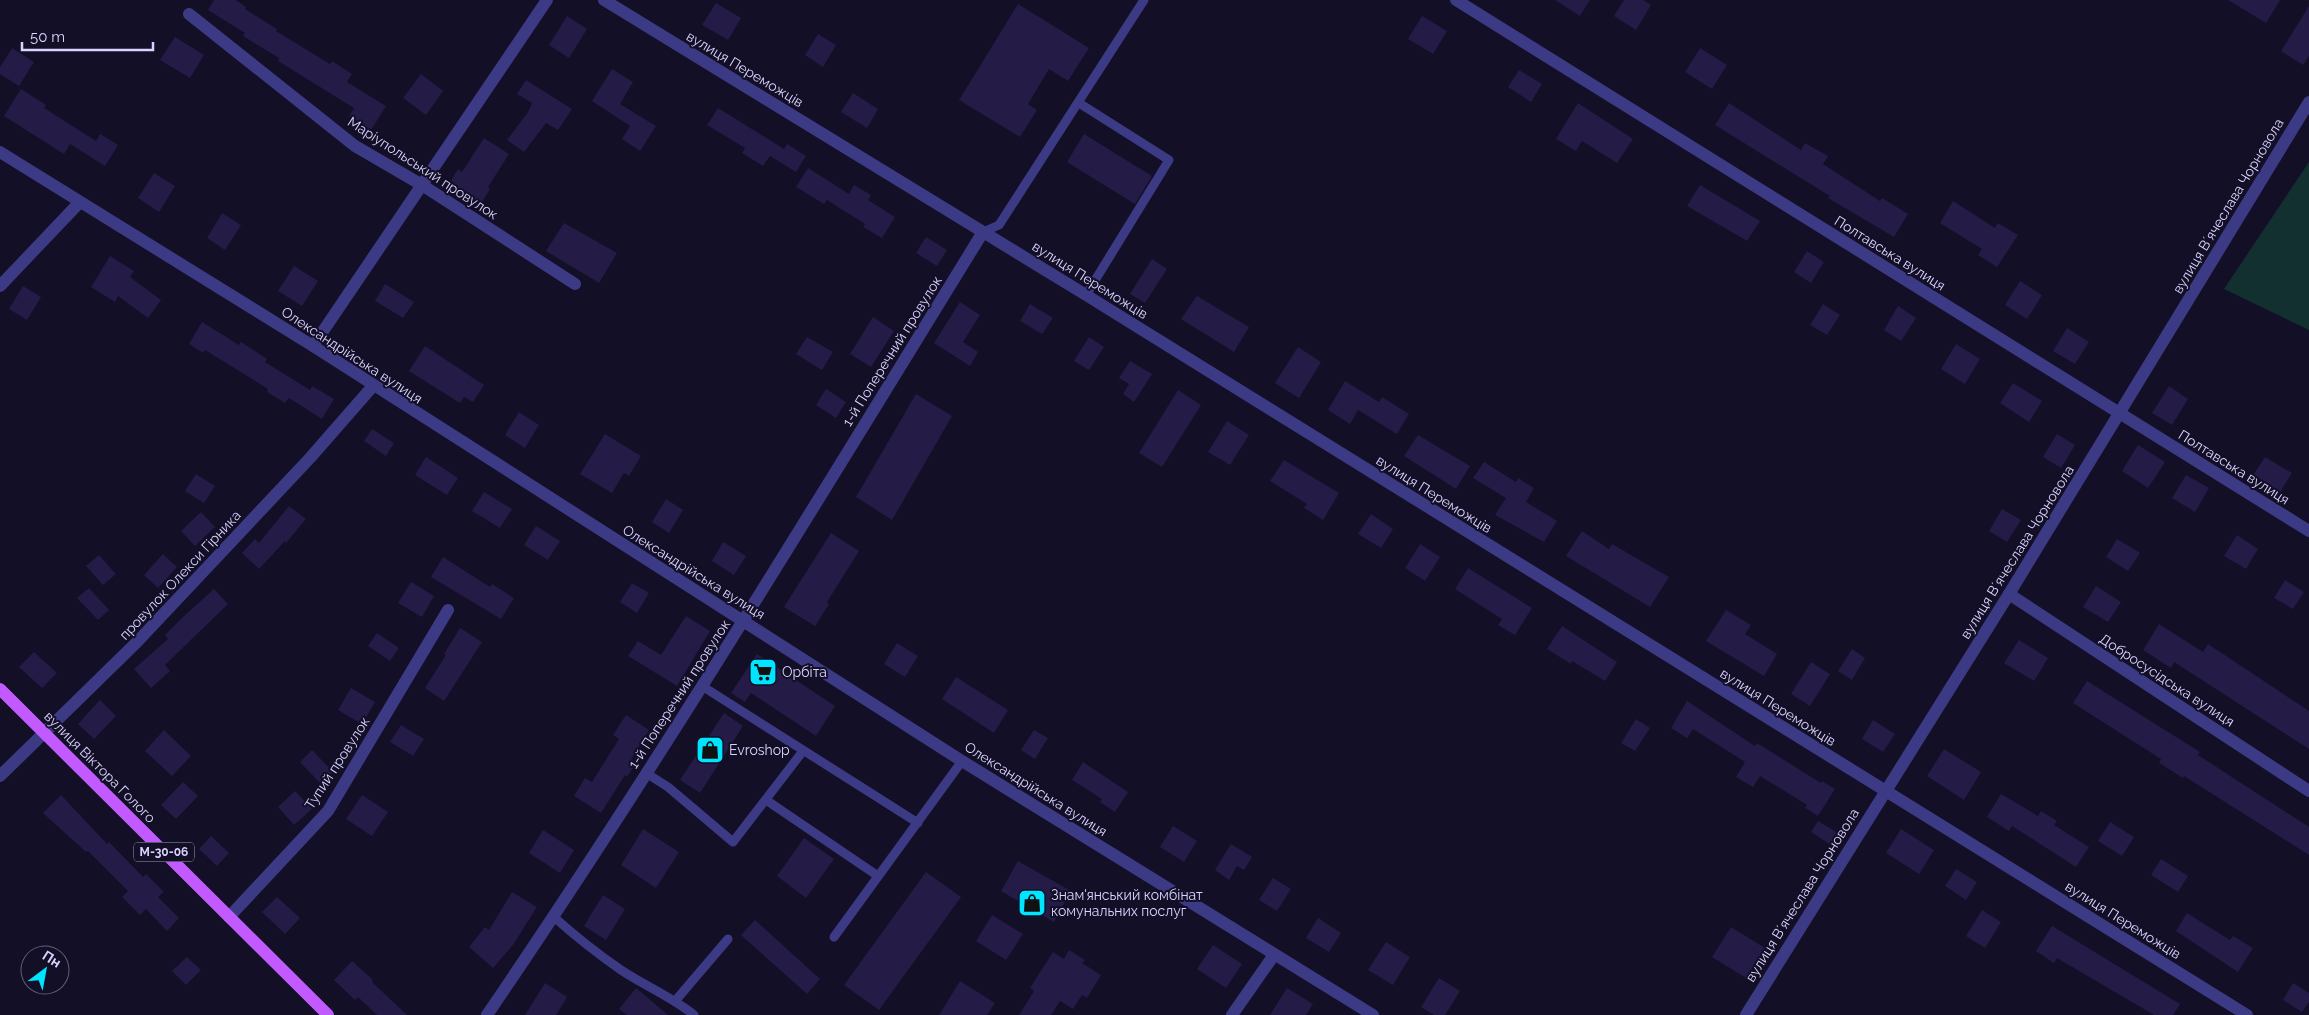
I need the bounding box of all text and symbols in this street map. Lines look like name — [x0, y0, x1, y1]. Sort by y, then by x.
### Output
scale bar — [22, 20, 154, 52]
text: 50 m — [30, 28, 65, 46]
street label: вулиця Переможців — [684, 28, 806, 110]
street label: Маріупольський провулок — [345, 113, 501, 223]
street label: вулиця Вʼячеслава Чорновола — [2169, 116, 2287, 296]
street label: Полтавська вулиця — [1832, 212, 1948, 294]
street label: вулиця Переможців — [1029, 238, 1151, 322]
street label: 1-й Поперечний провулок — [839, 273, 945, 429]
street label: Олександрійська вулиця — [278, 303, 426, 407]
street label: Полтавська вулиця — [2176, 426, 2292, 508]
street label: вулиця Переможців — [1373, 452, 1495, 536]
street label: вулиця Вʼячеслава Чорновола — [1957, 462, 2077, 642]
street label: провулок Олекси Гірника — [116, 507, 244, 643]
street label: Олександрійська вулиця — [620, 522, 768, 622]
street label: 1-й Поперечний провулок — [625, 617, 733, 771]
street label: Добросусідська вулиця — [2096, 630, 2238, 730]
supermarket icon: Орбіта — [748, 657, 778, 687]
place label: Орбіта — [782, 664, 827, 680]
street label: вулиця Переможців — [1717, 665, 1839, 749]
street label: вулиця Віктора Голого — [41, 708, 159, 826]
street label: Тупий провулок — [301, 714, 373, 812]
shop icon: Evroshop — [695, 735, 725, 765]
street label: Олександрійська вулиця — [962, 739, 1110, 839]
place label: Evroshop — [729, 742, 790, 758]
street label: вулиця Вʼячеслава Чорновола — [1742, 805, 1862, 985]
road number: М-30-06 — [134, 842, 194, 862]
street label: вулиця Переможців — [2062, 878, 2184, 962]
place label: Знам'янський комбінат комунальних послуг — [1051, 887, 1203, 919]
shop icon: Знам'янський комбінат комунальних послуг — [1017, 888, 1047, 918]
north arrow — [20, 945, 70, 995]
text: Пн — [40, 947, 64, 971]

